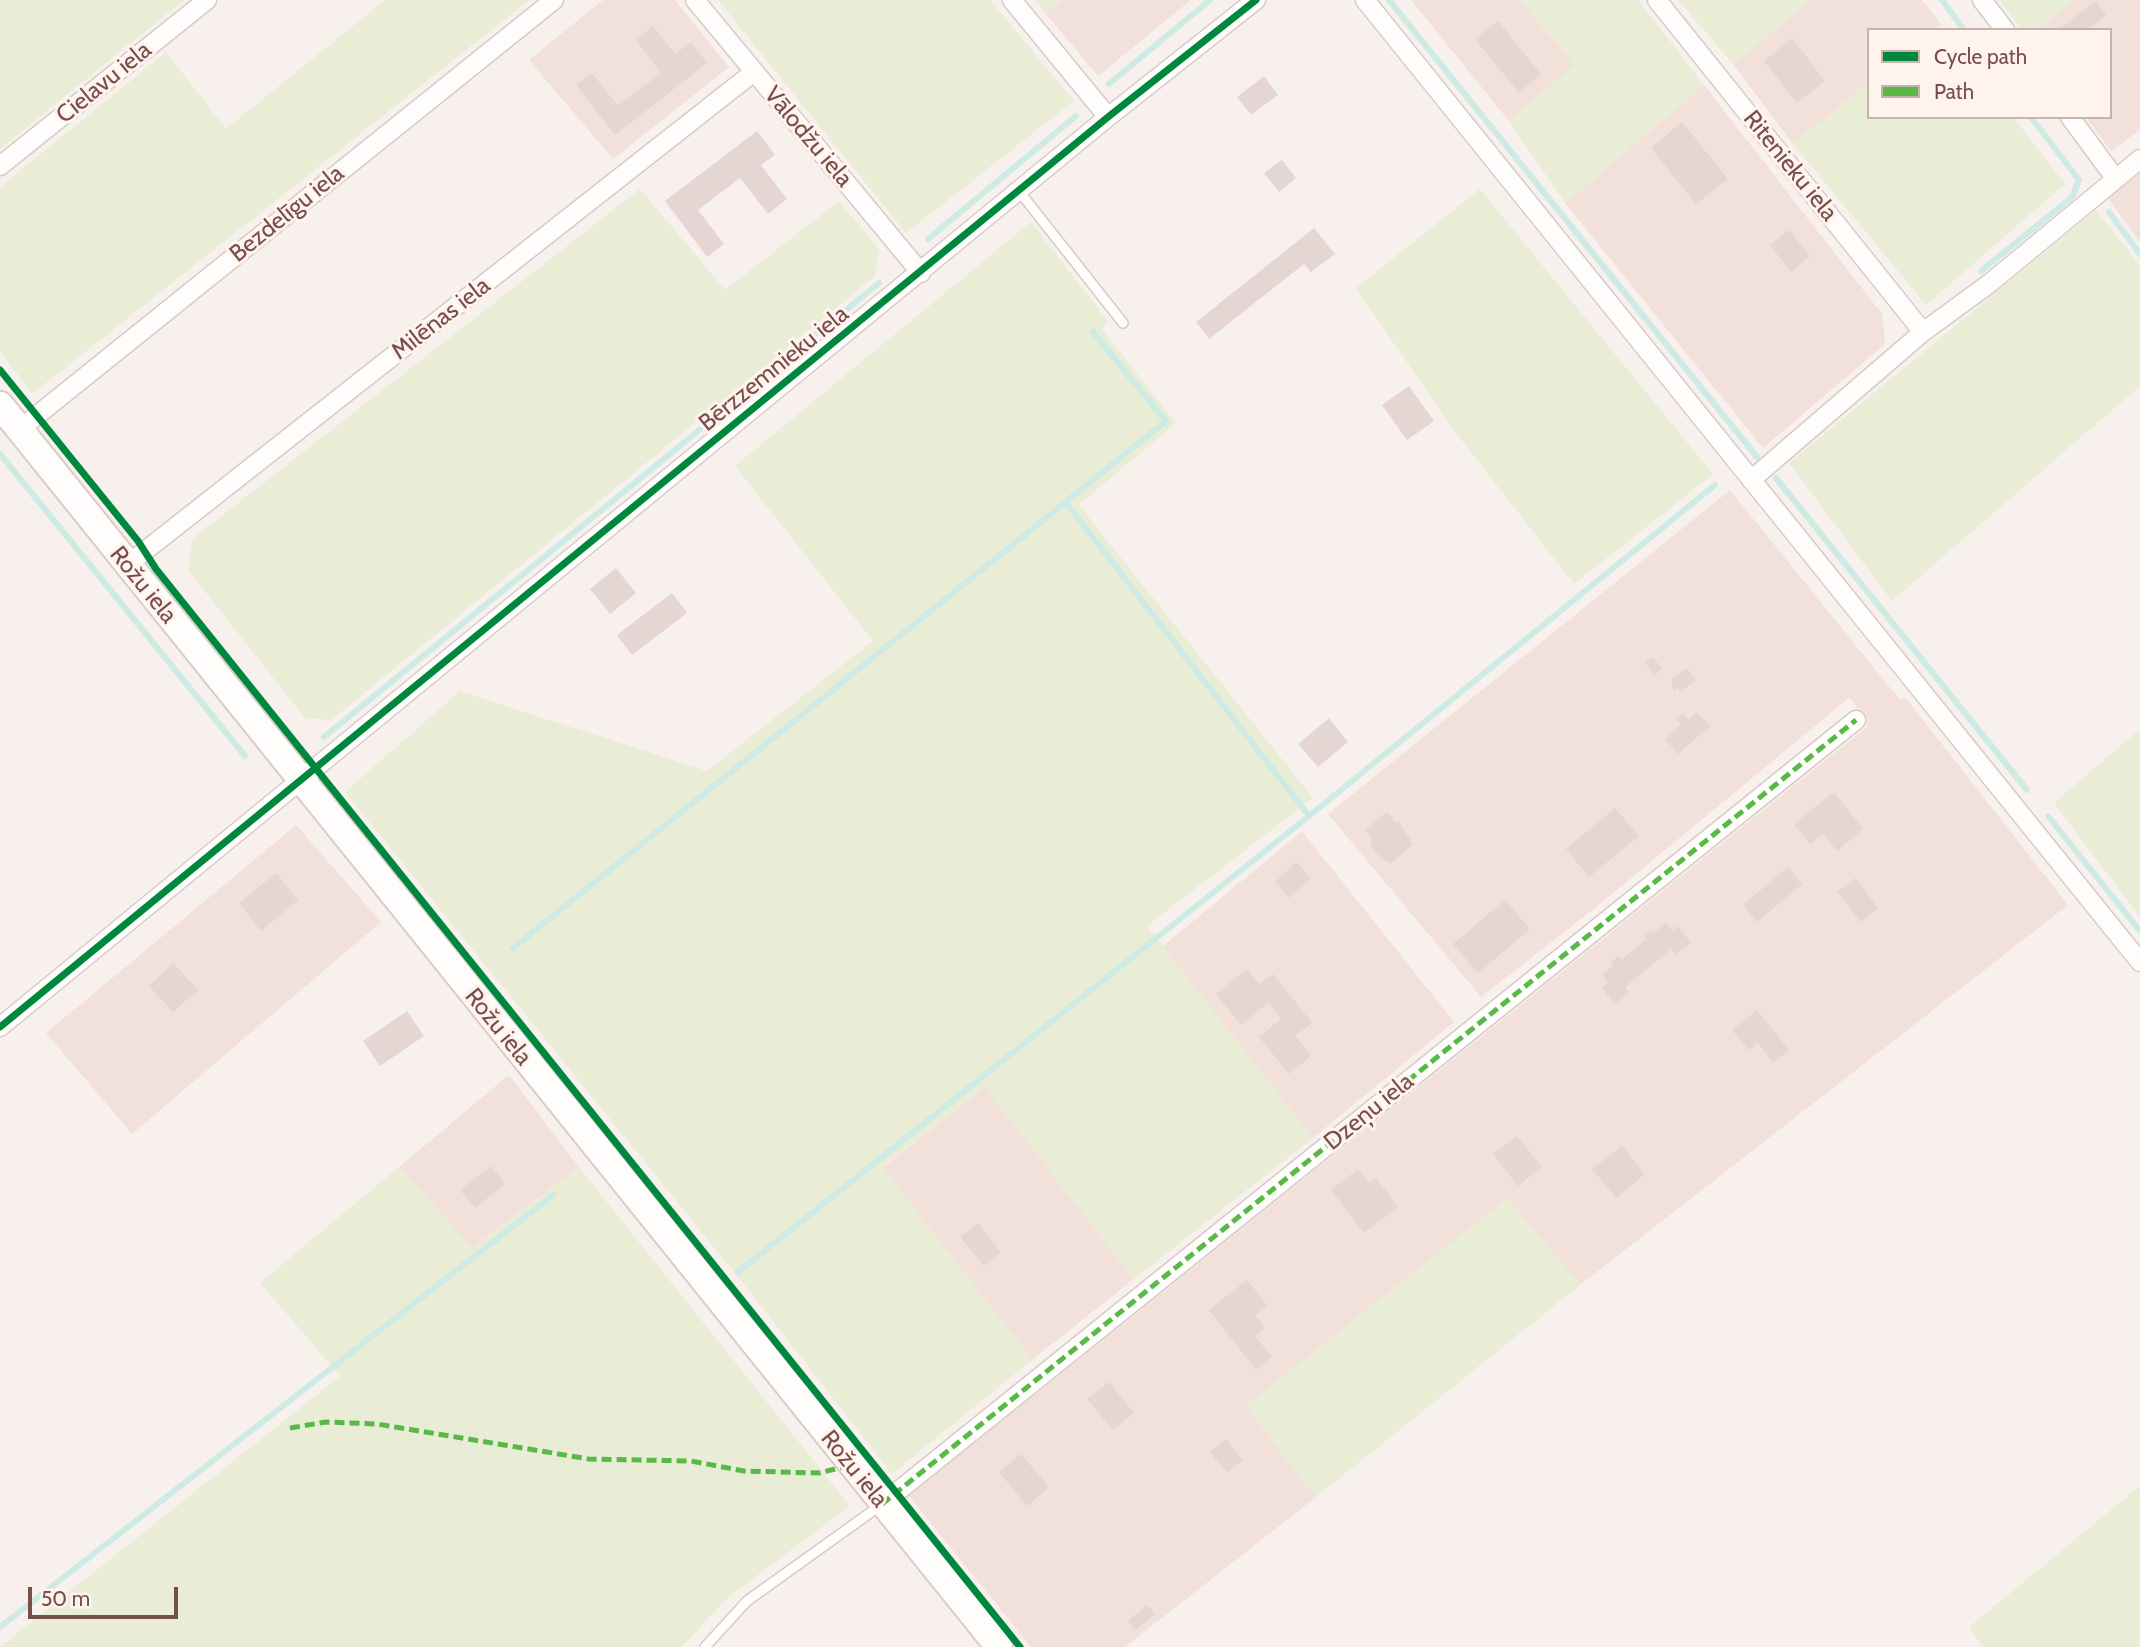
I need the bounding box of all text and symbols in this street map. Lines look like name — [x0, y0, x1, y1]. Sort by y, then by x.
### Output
legend — [1867, 28, 2112, 119]
street label: Cielavu iela — [51, 36, 157, 130]
text: Cycle path — [1934, 44, 2027, 69]
text: Path — [1934, 79, 1974, 104]
street label: Vālodžu iela — [758, 81, 858, 193]
street label: Ritenieku iela — [1737, 105, 1843, 227]
street label: Bezdelīgu iela — [224, 159, 350, 269]
street label: Milēnas iela — [386, 272, 496, 366]
street label: Bērzzemnieku iela — [693, 300, 855, 438]
street label: Rožu iela — [103, 541, 183, 629]
street label: Rožu iela — [458, 983, 538, 1071]
street label: Dzeņu iela — [1319, 1067, 1419, 1157]
street label: Rožu iela — [814, 1425, 894, 1513]
scale bar — [32, 1574, 182, 1618]
text: 50 m — [41, 1586, 90, 1611]

